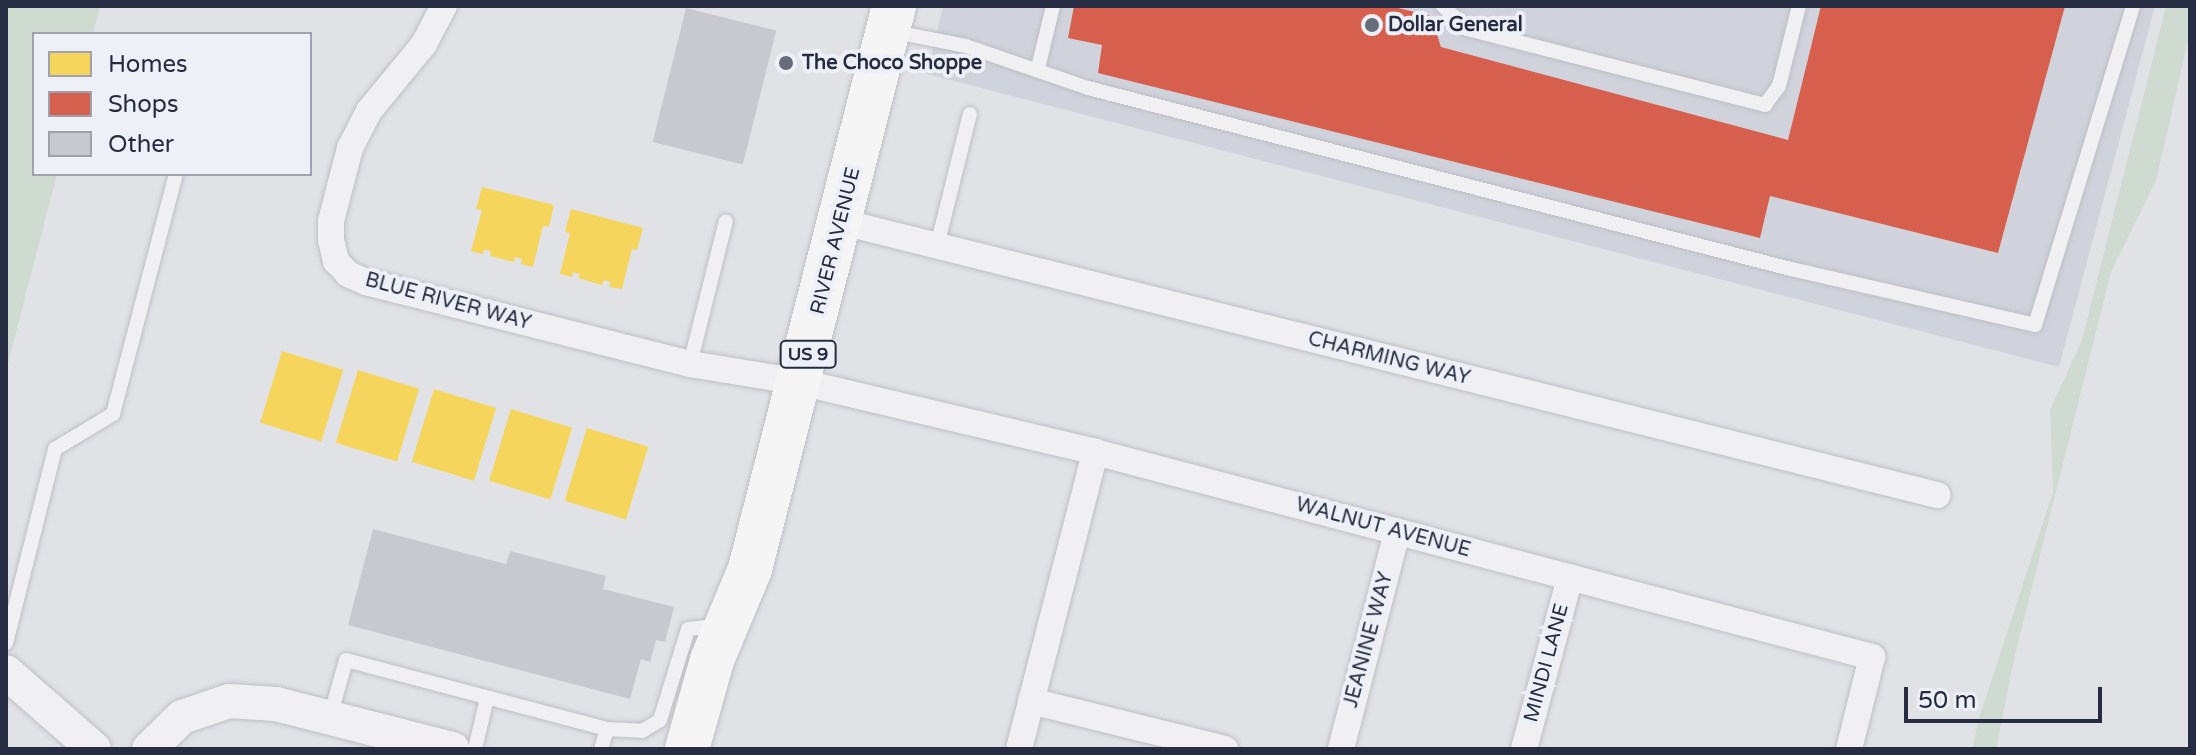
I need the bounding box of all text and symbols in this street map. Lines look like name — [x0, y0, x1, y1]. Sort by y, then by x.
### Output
place label: Dollar General — [1388, 13, 1523, 37]
marker: Dollar General — [1363, 16, 1381, 34]
legend — [32, 32, 312, 176]
text: Homes — [108, 50, 188, 79]
place label: The Choco Shoppe — [802, 51, 982, 75]
marker: The Choco Shoppe — [777, 54, 795, 72]
text: Shops — [108, 90, 178, 119]
text: Other — [108, 130, 174, 159]
street label: RIVER AVENUE — [806, 165, 866, 317]
street label: BLUE RIVER WAY — [362, 268, 534, 336]
street label: CHARMING WAY — [1305, 327, 1473, 391]
road number: US 9 — [778, 340, 838, 368]
street label: WALNUT AVENUE — [1293, 493, 1473, 563]
street label: JEANINE WAY — [1339, 570, 1399, 710]
street label: MINDI LANE — [1520, 601, 1574, 725]
scale bar — [1908, 671, 2106, 721]
text: 50 m — [1918, 686, 1976, 715]

